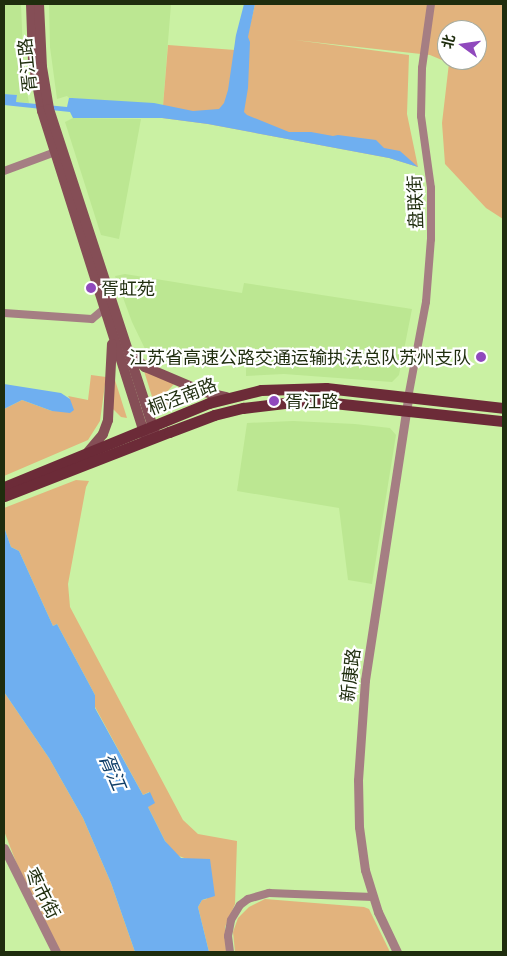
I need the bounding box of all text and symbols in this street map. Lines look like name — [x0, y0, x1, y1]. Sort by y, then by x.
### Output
north arrow — [437, 20, 487, 70]
text: 北 — [437, 32, 459, 51]
street label: 胥江路 — [13, 37, 41, 93]
street label: 盘联街 — [403, 175, 427, 229]
place label: 胥虹苑 — [101, 277, 155, 299]
marker: 胥虹苑 — [85, 282, 97, 294]
place label: 江苏省高速公路交通运输执法总队苏州支队 — [129, 346, 471, 368]
marker: 江苏省高速公路交通运输执法总队苏州支队 — [475, 351, 487, 363]
street label: 桐泾南路 — [145, 373, 219, 419]
place label: 胥江路 — [285, 390, 339, 412]
marker: 胥江路 — [267, 394, 281, 408]
street label: 新康路 — [336, 647, 364, 703]
water label: 胥江 — [94, 750, 130, 794]
street label: 枣市街 — [21, 864, 65, 922]

